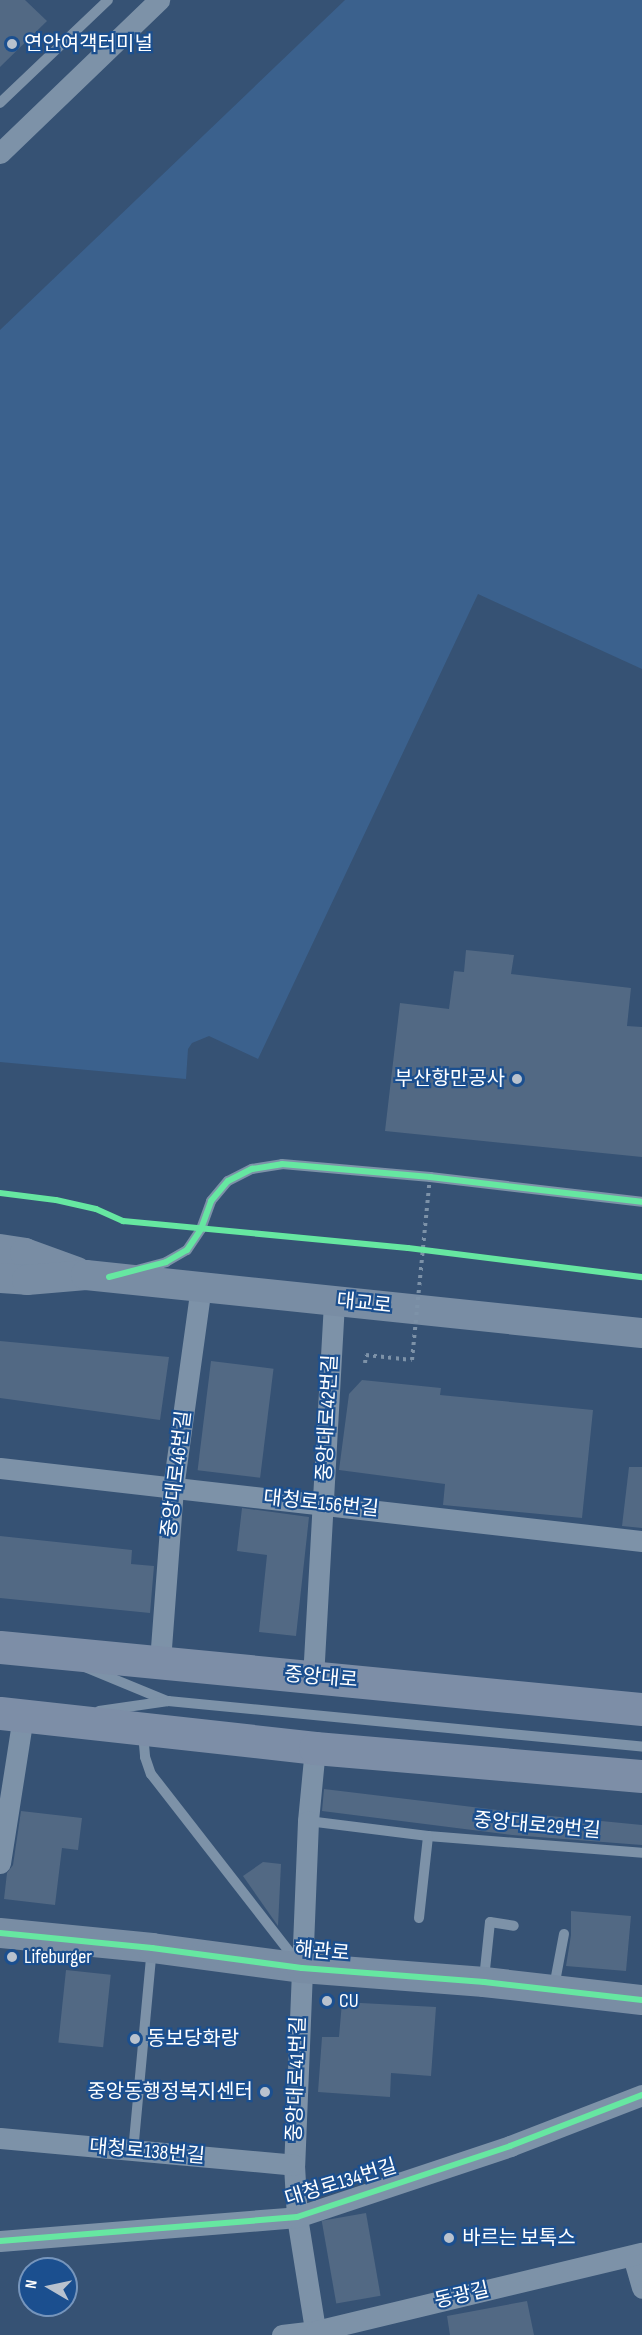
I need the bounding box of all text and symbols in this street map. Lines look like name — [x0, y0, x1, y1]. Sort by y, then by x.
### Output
place label: 연안여객터미널 — [24, 32, 153, 56]
marker: 연안여객터미널 — [5, 37, 19, 51]
place label: 부산항만공사 — [395, 1067, 505, 1091]
marker: 부산항만공사 — [510, 1072, 524, 1086]
street label: 대교로 — [335, 1289, 393, 1319]
street label: 중앙대로42번길 — [313, 1354, 343, 1482]
street label: 중앙대로46번길 — [157, 1409, 197, 1539]
street label: 대청로156번길 — [262, 1486, 380, 1522]
street label: 중앙대로 — [283, 1663, 359, 1693]
street label: 중앙대로29번길 — [472, 1808, 602, 1844]
street label: 해관로 — [293, 1938, 351, 1966]
place label: Lifeburger — [24, 1945, 92, 1969]
marker: Lifeburger — [5, 1950, 19, 1964]
place label: CU — [339, 1989, 359, 2013]
marker: CU — [320, 1994, 334, 2008]
street label: 중앙대로41번길 — [283, 2016, 311, 2142]
place label: 동보당화랑 — [147, 2027, 239, 2051]
marker: 동보당화랑 — [128, 2032, 142, 2046]
place label: 중앙동행정복지센터 — [87, 2080, 253, 2104]
marker: 중앙동행정복지센터 — [258, 2085, 272, 2099]
street label: 대청로138번길 — [88, 2135, 206, 2169]
street label: 대청로134번길 — [282, 2155, 400, 2211]
place label: 바르는 보톡스 — [462, 2226, 576, 2250]
marker: 바르는 보톡스 — [440, 2229, 458, 2247]
north arrow — [18, 2257, 78, 2317]
street label: 동광길 — [432, 2278, 492, 2314]
text: N — [22, 2279, 42, 2290]

